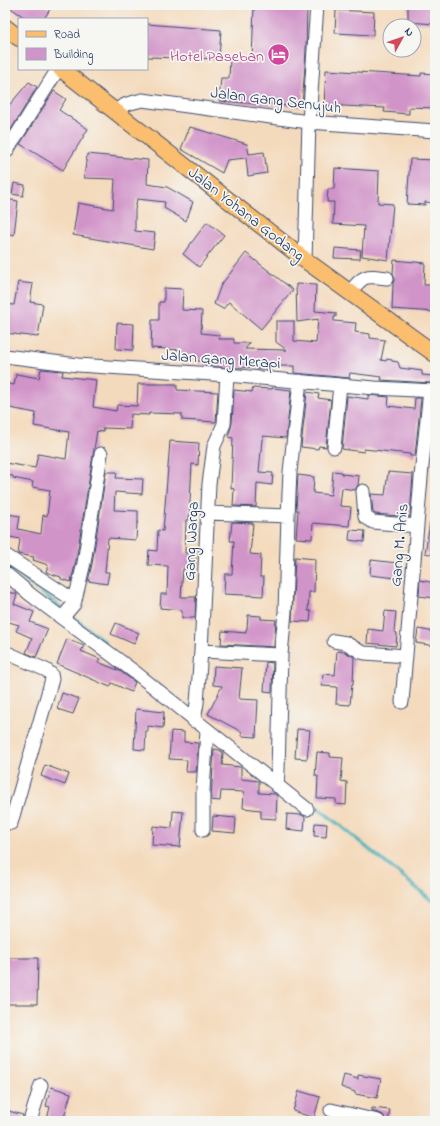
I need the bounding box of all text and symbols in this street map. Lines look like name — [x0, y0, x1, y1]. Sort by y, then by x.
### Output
legend — [18, 18, 148, 70]
north arrow — [382, 18, 422, 58]
text: N — [400, 24, 417, 40]
text: Road — [54, 26, 80, 44]
hotel icon: Hotel Paseban — [266, 42, 292, 68]
place label: Hotel Paseban — [170, 45, 264, 69]
text: Building — [53, 46, 93, 65]
street label: Jalan Gang Senujuh — [209, 81, 343, 121]
street label: Jalan Yohana Godang — [182, 161, 309, 268]
street label: Jalan Gang Merapi — [160, 344, 281, 376]
street label: Gang Warga — [178, 501, 206, 581]
street label: Gang M. Anis — [384, 503, 416, 588]

